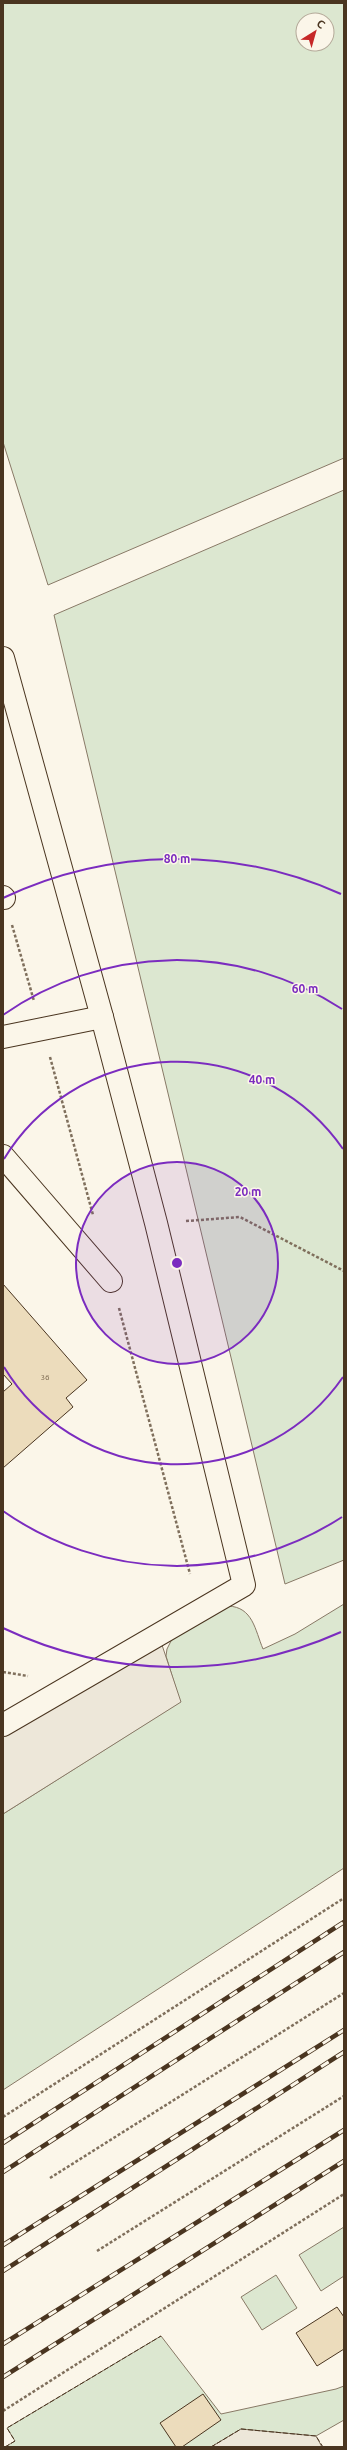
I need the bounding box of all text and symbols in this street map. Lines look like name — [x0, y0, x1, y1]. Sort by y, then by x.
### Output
north arrow — [295, 12, 335, 52]
text: С — [315, 17, 327, 31]
text: 80 m — [164, 852, 190, 865]
text: 60 m — [292, 982, 318, 995]
text: 40 m — [249, 1073, 275, 1086]
text: 20 m — [235, 1185, 261, 1198]
centre of rings — [170, 1256, 184, 1270]
house number: 36 — [40, 1373, 50, 1382]

